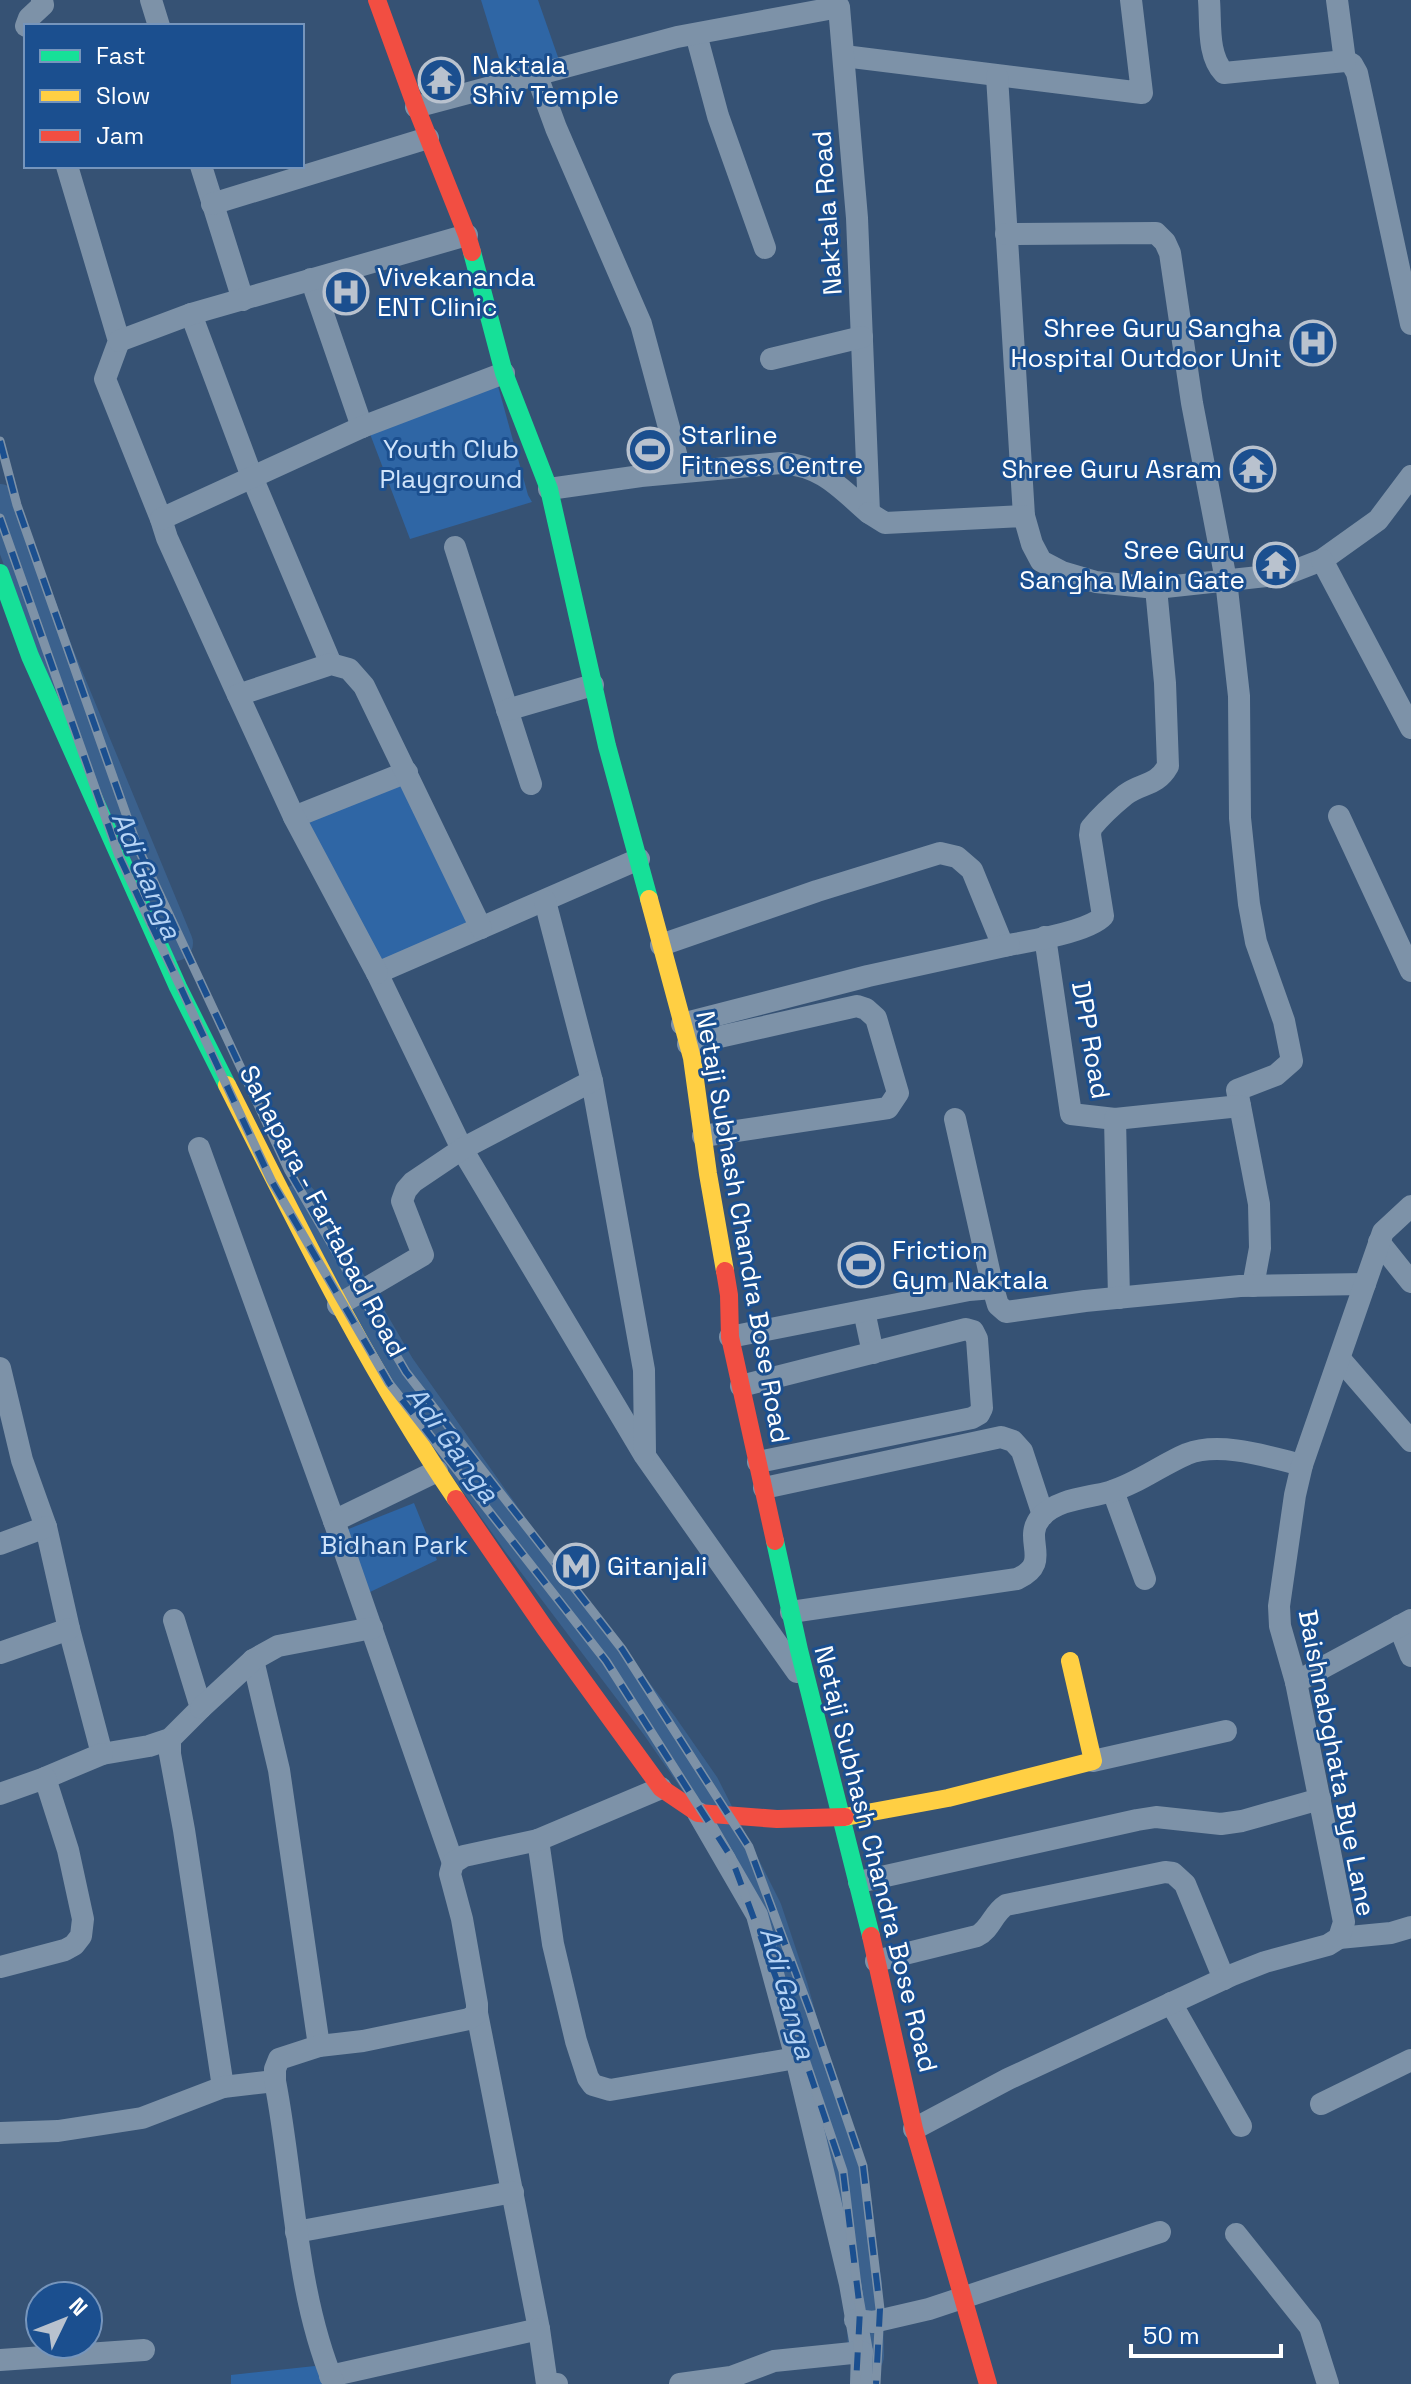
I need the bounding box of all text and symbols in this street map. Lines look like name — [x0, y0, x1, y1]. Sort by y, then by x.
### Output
legend — [24, 24, 304, 168]
text: Fast — [96, 40, 146, 71]
place label: Naktala Shiv Temple — [472, 48, 619, 112]
temple icon: Naktala Shiv Temple — [417, 56, 465, 104]
text: Slow — [96, 80, 150, 111]
text: Jam — [96, 120, 144, 151]
street label: Naktala Road — [804, 130, 850, 296]
place label: Vivekananda ENT Clinic — [377, 260, 536, 324]
hospital icon: Vivekananda ENT Clinic — [322, 268, 370, 316]
place label: Shree Guru Sangha Hospital Outdoor Unit — [1010, 311, 1282, 375]
hospital icon: Shree Guru Sangha Hospital Outdoor Unit — [1289, 319, 1337, 367]
place label: Starline Fitness Centre — [681, 418, 863, 482]
sports icon: Starline Fitness Centre — [626, 426, 674, 474]
park label: Youth Club Playground — [379, 432, 523, 496]
temple icon: Shree Guru Asram — [1229, 445, 1277, 493]
place label: Shree Guru Asram — [1001, 452, 1222, 486]
place label: Sree Guru Sangha Main Gate — [1019, 533, 1245, 597]
temple icon: Sree Guru Sangha Main Gate — [1252, 541, 1300, 589]
water label: Adi Ganga — [104, 806, 190, 945]
street label: DPP Road — [1064, 978, 1118, 1102]
street label: Netaji Subhash Chandra Bose Road — [688, 1008, 798, 1446]
street label: Sahapara - Fartabad Road — [232, 1059, 414, 1363]
place label: Friction Gym Naktala — [892, 1233, 1049, 1297]
sports icon: Friction Gym Naktala — [837, 1241, 885, 1289]
water label: Adi Ganga — [399, 1379, 508, 1510]
park label: Bidhan Park — [320, 1528, 468, 1562]
metro station icon: Gitanjali — [552, 1542, 600, 1590]
place label: Gitanjali — [607, 1549, 707, 1583]
street label: Baishnabghata Bye Lane — [1291, 1607, 1383, 1919]
street label: Netaji Subhash Chandra Bose Road — [806, 1642, 946, 2076]
water label: Adi Ganga — [752, 1923, 824, 2064]
north arrow — [24, 2280, 104, 2360]
text: N — [63, 2291, 94, 2321]
scale bar — [1131, 2308, 1281, 2358]
text: 50 m — [1143, 2320, 1200, 2351]

